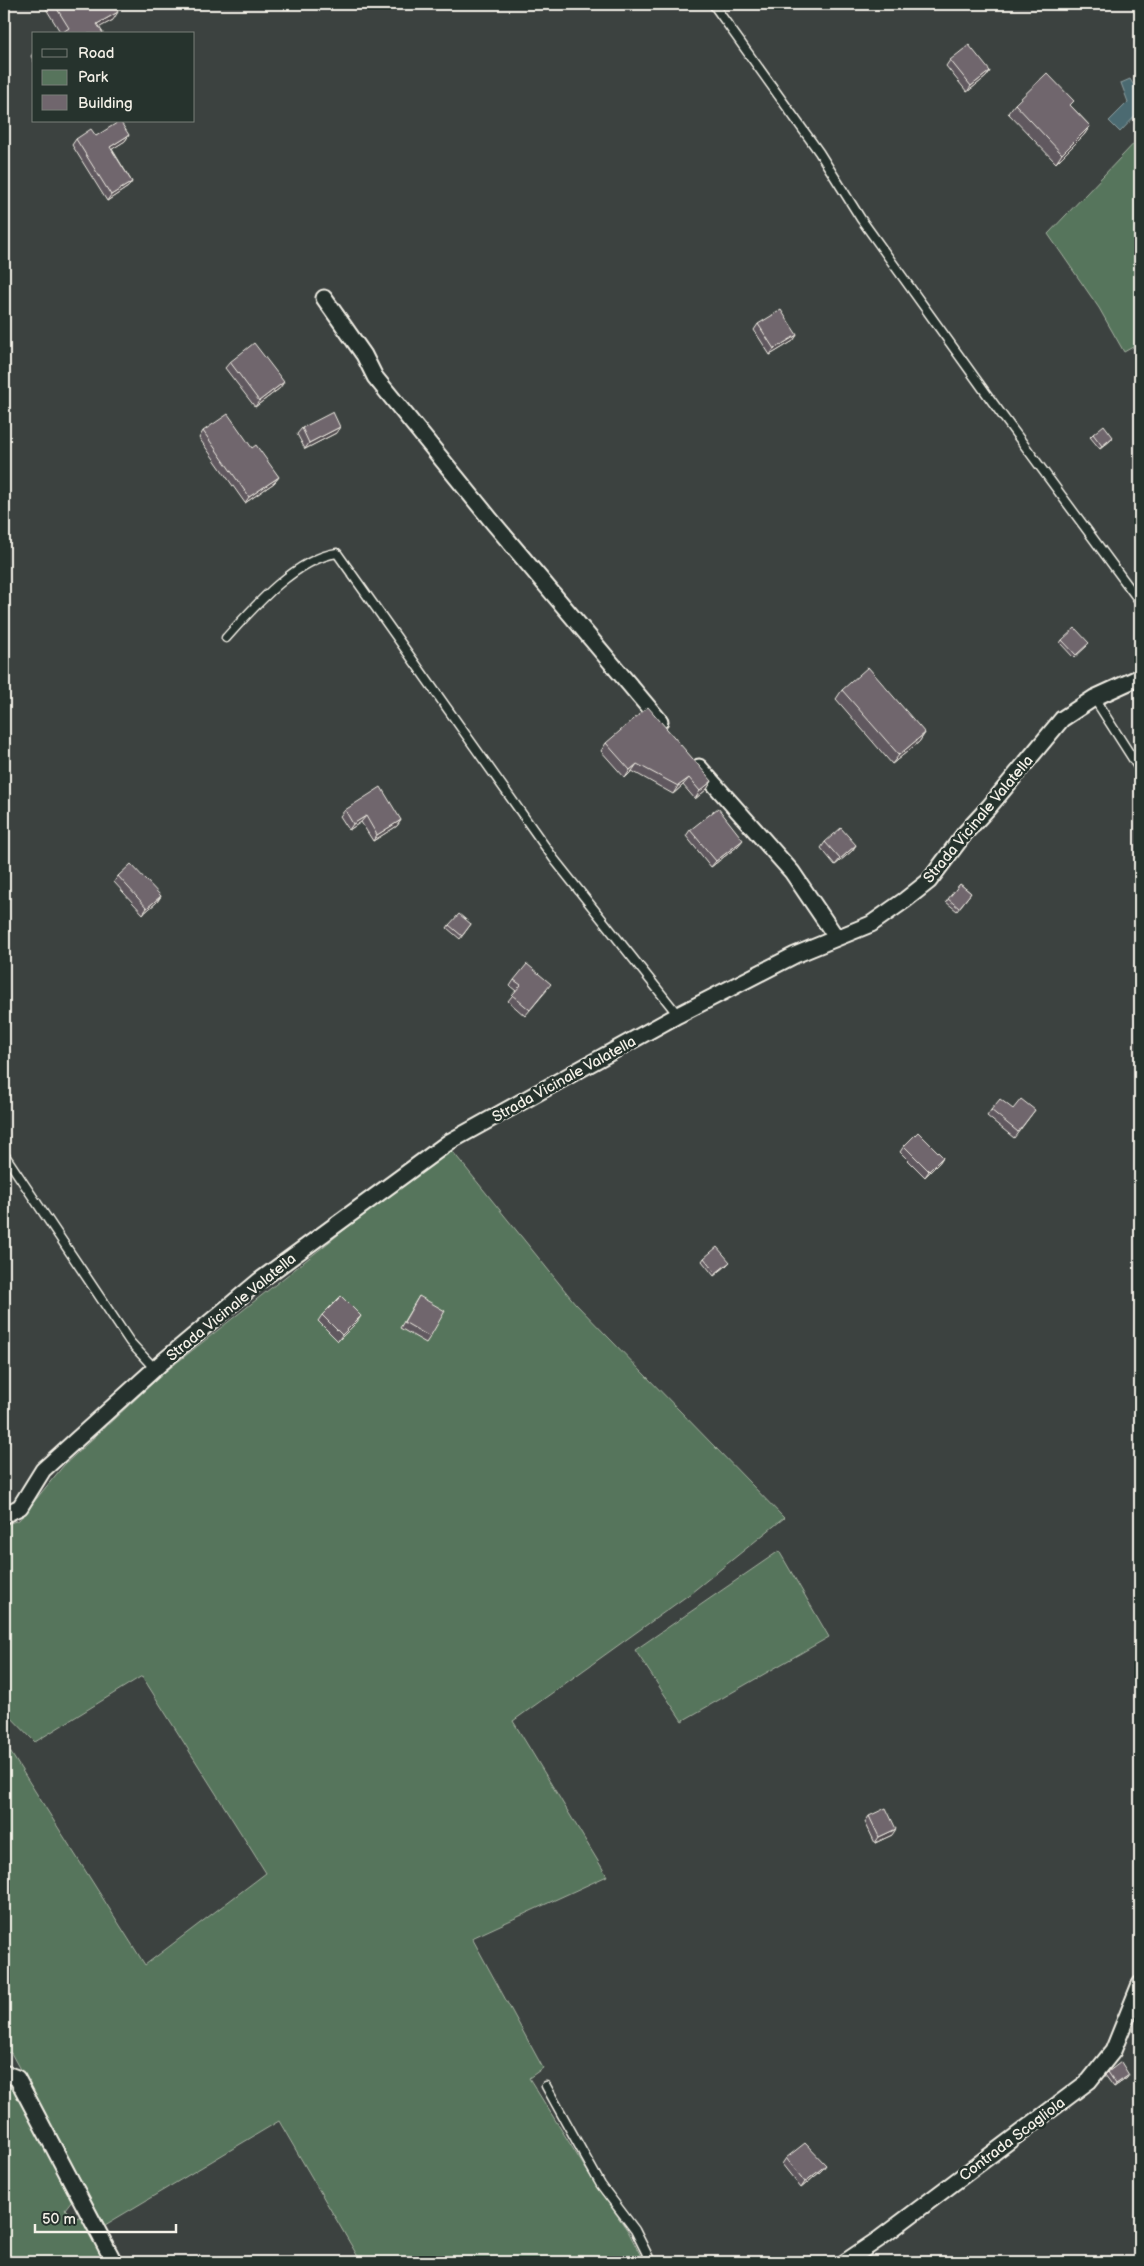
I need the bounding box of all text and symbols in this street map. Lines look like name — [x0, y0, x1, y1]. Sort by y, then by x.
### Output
legend — [32, 32, 195, 122]
text: Road — [78, 44, 114, 63]
text: Park — [78, 68, 109, 87]
text: Building — [78, 94, 133, 113]
street label: Strada Vicinale Valatella — [919, 751, 1038, 887]
street label: Strada Vicinale Valatella — [489, 1032, 639, 1127]
street label: Strada Vicinale Valatella — [163, 1249, 300, 1366]
street label: Contrada Scagliola — [955, 2093, 1069, 2186]
scale bar — [35, 2201, 176, 2233]
text: 50 m — [42, 2210, 76, 2229]

